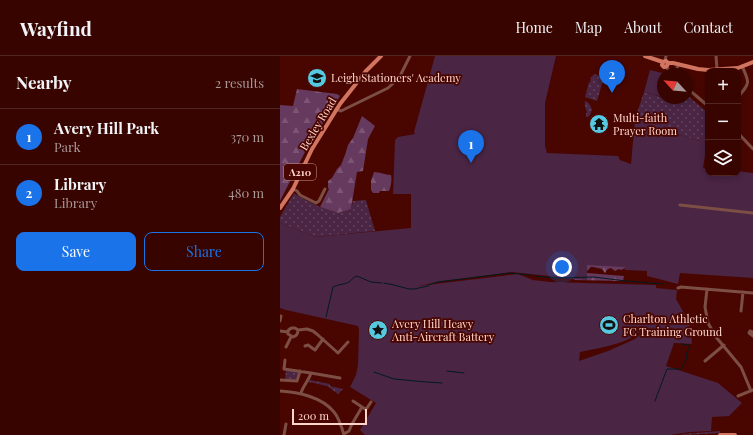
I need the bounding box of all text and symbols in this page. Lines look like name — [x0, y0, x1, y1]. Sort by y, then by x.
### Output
text: Wayfind — [20, 15, 92, 41]
text: Home — [515, 18, 553, 37]
text: Map — [575, 18, 602, 37]
text: About — [624, 18, 662, 37]
text: Contact — [684, 18, 733, 37]
pin: 2 — [599, 60, 625, 93]
school or university icon: Leigh Stationers' Academy — [306, 67, 328, 89]
north arrow — [657, 68, 693, 104]
map controls — [705, 68, 741, 176]
button: + — [705, 68, 741, 104]
place label: Leigh Stationers' Academy — [331, 70, 461, 85]
text: Nearby — [16, 71, 71, 93]
text: 2 results — [215, 74, 264, 91]
street label: Bexley Road — [296, 94, 340, 153]
button: − — [705, 104, 741, 140]
place label: Multi-faith Prayer Room — [613, 110, 677, 138]
temple icon: Multi-faith Prayer Room — [588, 113, 610, 135]
text: Avery Hill Park — [54, 118, 159, 138]
text: 1 — [27, 128, 31, 145]
text: 370 m — [230, 128, 264, 145]
pin: 1 — [458, 130, 484, 163]
text: Park — [54, 138, 81, 155]
button: layers — [705, 140, 741, 176]
road number: A210 — [284, 164, 316, 180]
text: Library — [54, 174, 106, 194]
text: 2 — [26, 184, 32, 201]
text: 480 m — [228, 184, 264, 201]
text: Library — [54, 194, 97, 211]
button: Save — [16, 232, 136, 271]
button: Share — [144, 232, 264, 271]
your location — [552, 257, 572, 277]
place label: Charlton Athletic FC Training Ground — [623, 311, 723, 339]
sports icon: Charlton Athletic FC Training Ground — [598, 314, 620, 336]
place label: Avery Hill Heavy Anti-Aircraft Battery — [391, 316, 495, 344]
place icon: Avery Hill Heavy Anti-Aircraft Battery — [367, 319, 389, 341]
scale bar — [292, 407, 367, 426]
text: 200 m — [298, 408, 329, 423]

